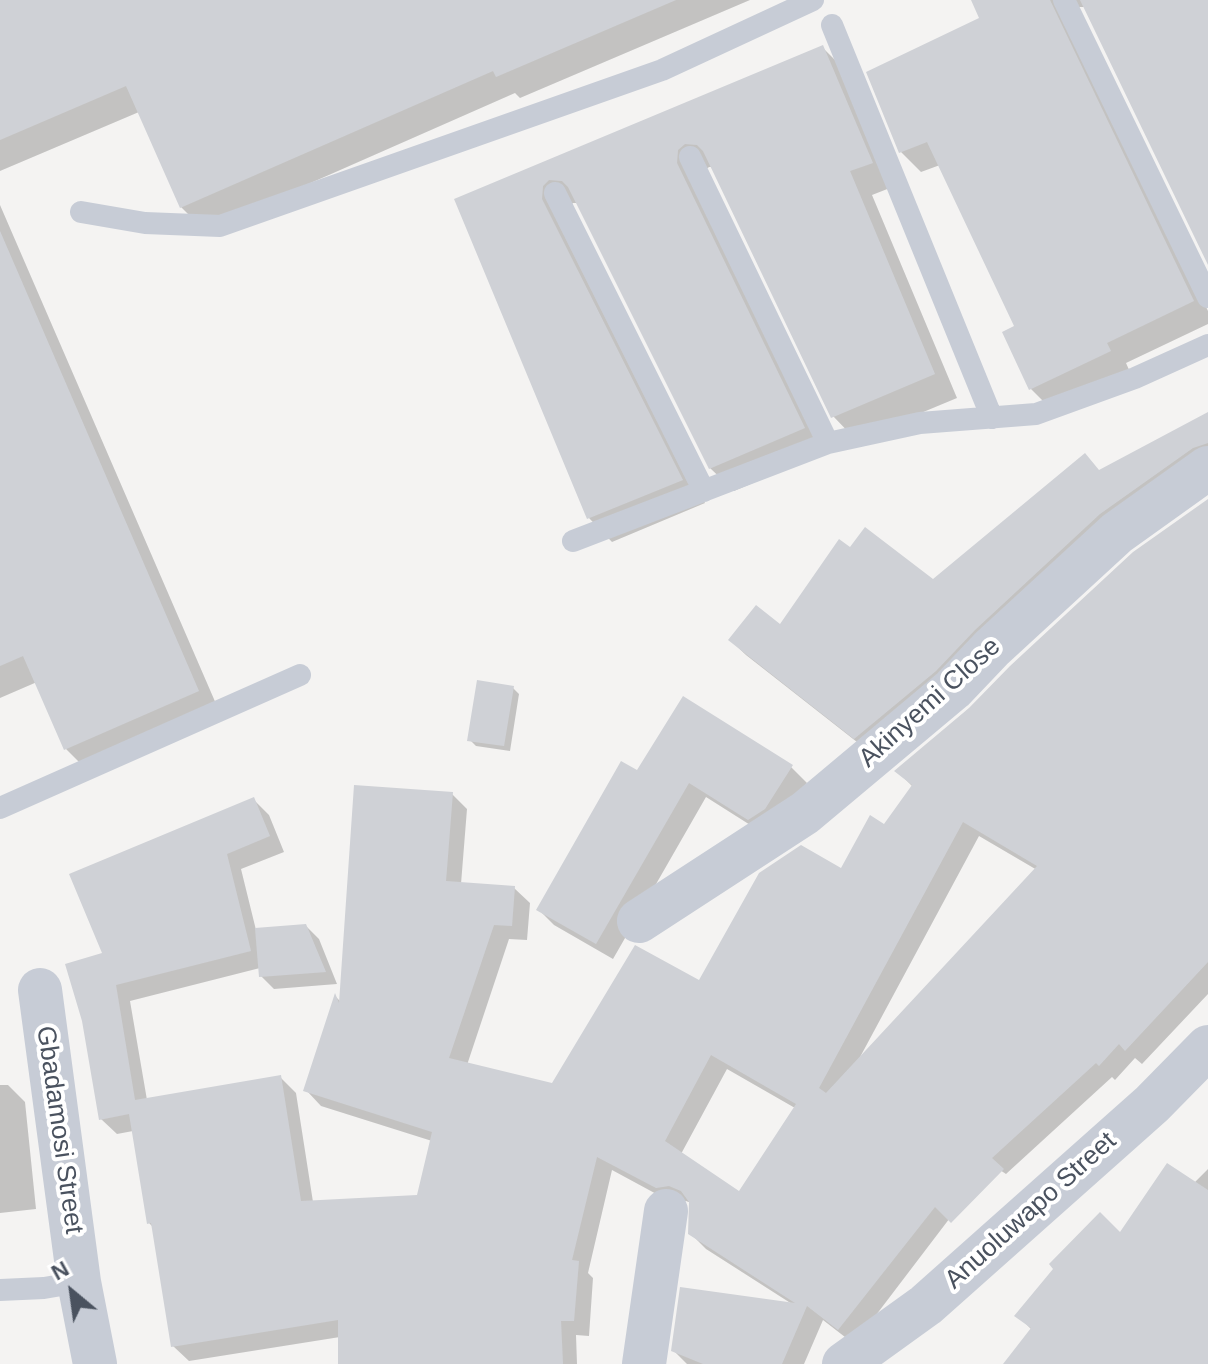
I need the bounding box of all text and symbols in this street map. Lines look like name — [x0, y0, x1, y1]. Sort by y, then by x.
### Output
street label: Akinyemi Close — [853, 631, 1007, 775]
street label: Gbadamosi Street — [29, 1024, 89, 1236]
street label: Anuoluwapo Street — [939, 1126, 1123, 1296]
north arrow — [32, 1252, 112, 1332]
text: N — [47, 1256, 73, 1285]

